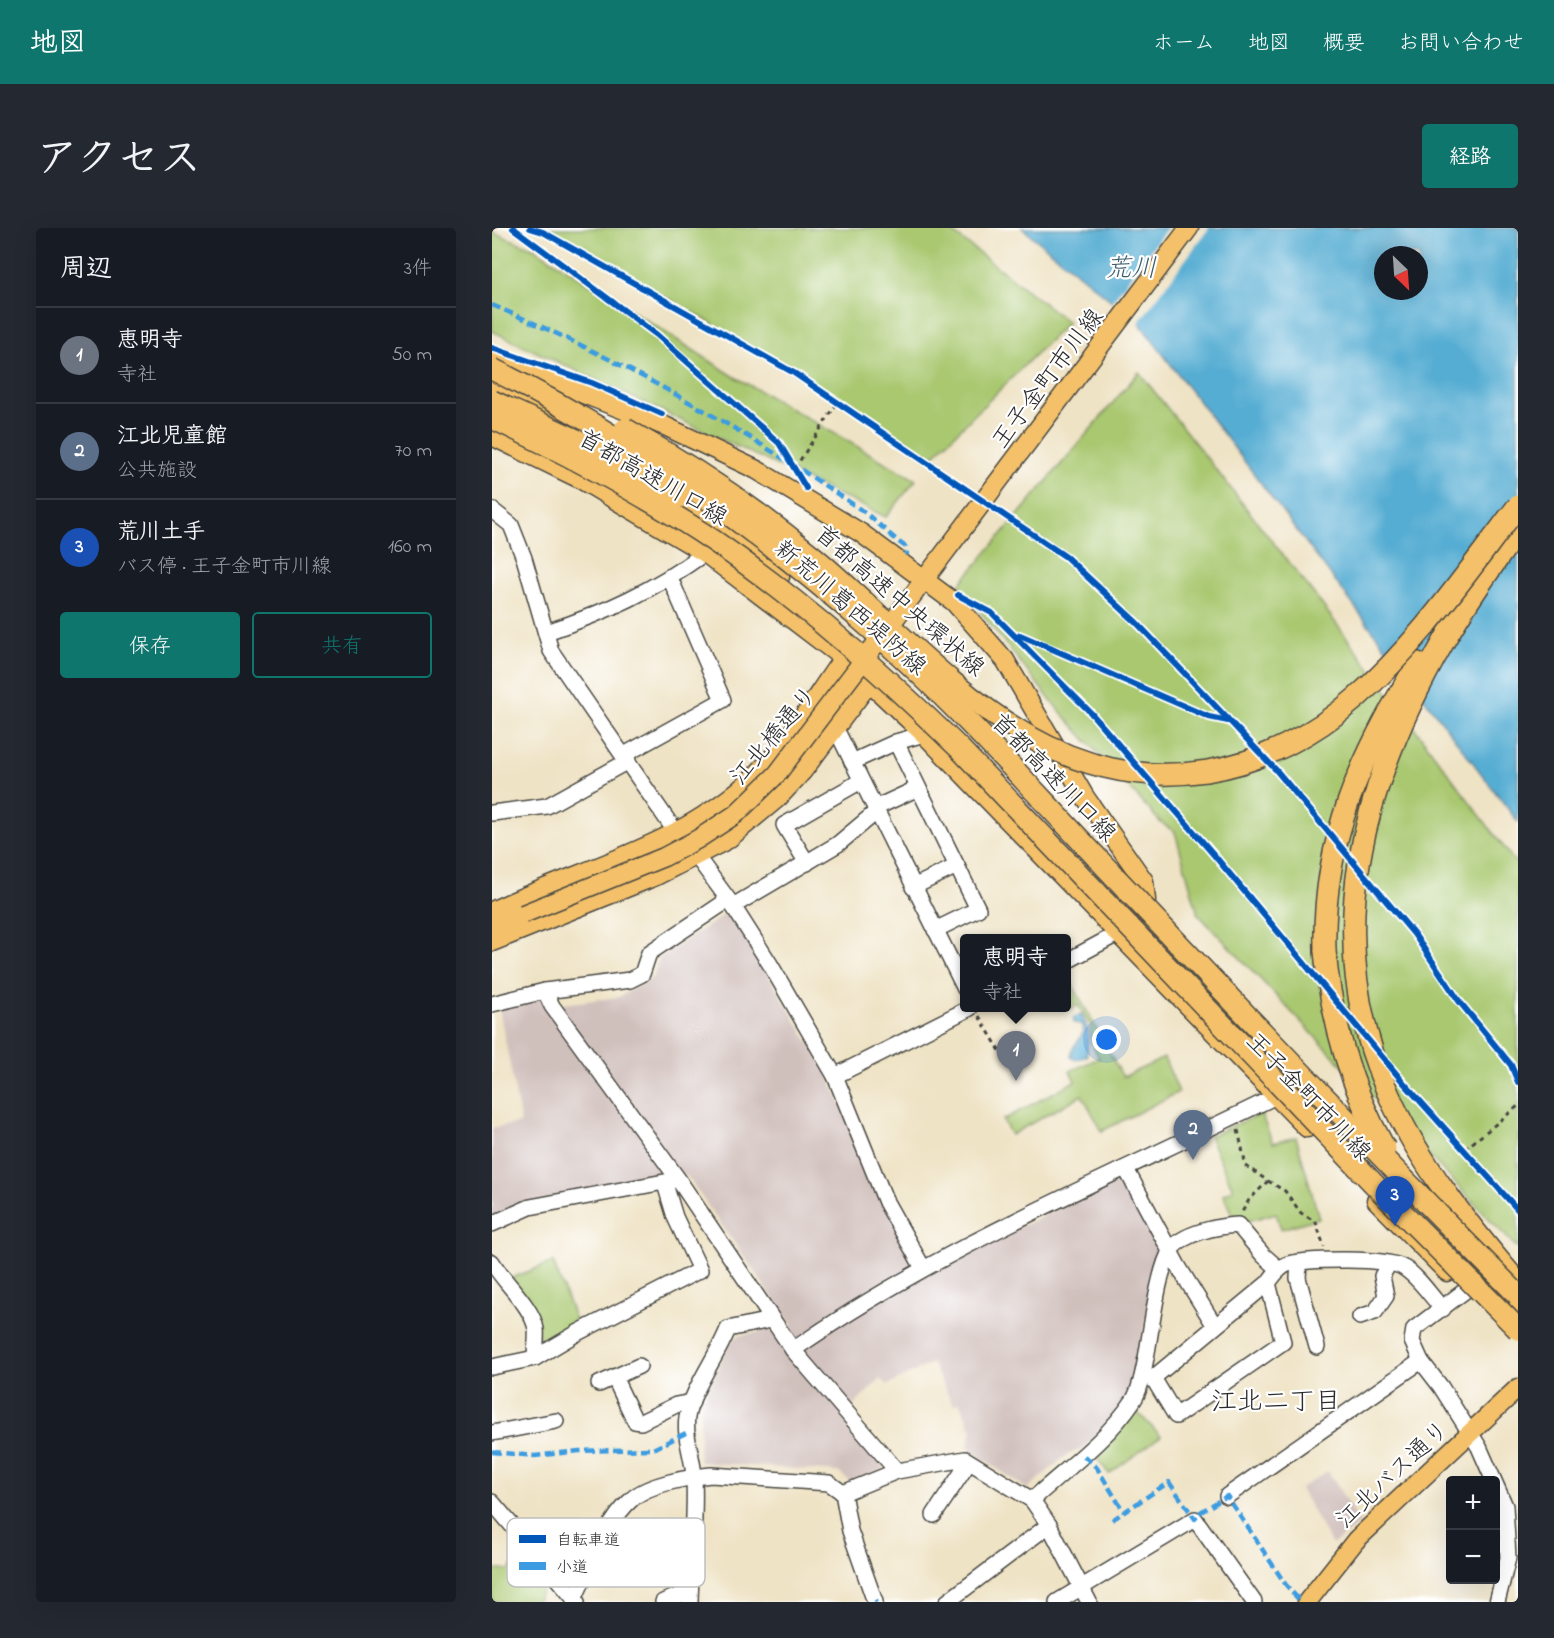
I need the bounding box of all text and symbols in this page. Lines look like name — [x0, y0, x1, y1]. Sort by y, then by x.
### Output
text: 地図 — [30, 24, 86, 65]
text: ホーム — [1153, 29, 1215, 59]
text: 地図 — [1248, 29, 1290, 59]
text: 概要 — [1323, 29, 1365, 59]
text: お問い合わせ — [1398, 29, 1524, 59]
button: 経路 — [1422, 124, 1518, 188]
text: アクセス — [36, 130, 201, 191]
north arrow — [1374, 246, 1428, 300]
text: 周辺 — [60, 251, 112, 289]
water label: 荒川 — [1105, 251, 1157, 289]
text: 3件 — [404, 255, 432, 284]
street label: 王子金町市川線 — [984, 302, 1114, 457]
text: 恵明寺 — [117, 325, 183, 357]
text: 1 — [76, 341, 83, 370]
text: 50 m — [391, 341, 432, 370]
text: 寺社 — [117, 361, 157, 390]
text: 江北児童館 — [117, 421, 227, 453]
street label: 首都高速川口線 — [570, 422, 733, 536]
text: 2 — [75, 437, 84, 466]
text: 70 m — [395, 437, 432, 466]
text: 公共施設 — [117, 457, 197, 486]
text: 荒川土手 — [117, 517, 205, 549]
street label: 首都高速中央環状線 — [805, 518, 991, 686]
text: 3 — [75, 533, 84, 562]
text: 160 m — [388, 533, 432, 562]
street label: 新荒川葛西堤防線 — [765, 533, 933, 685]
text: バス停 · 王子金町市川線 — [117, 553, 331, 582]
button: 保存 — [60, 612, 240, 678]
button: 共有 — [252, 612, 432, 678]
street label: 江北橋通り — [723, 679, 827, 794]
street label: 首都高速川口線 — [981, 706, 1123, 851]
popup — [960, 934, 1071, 1012]
text: 恵明寺 — [982, 943, 1049, 975]
text: 寺社 — [982, 979, 1022, 1008]
your location — [1092, 1025, 1121, 1054]
street label: 王子金町市川線 — [1236, 1025, 1378, 1170]
pin: 1 — [996, 1032, 1036, 1081]
pin: 2 — [1174, 1110, 1212, 1160]
pin: 3 — [1376, 1176, 1414, 1226]
district label: 江北二丁目 — [1211, 1384, 1341, 1422]
street label: 江北バス通り — [1329, 1414, 1458, 1538]
map controls — [1446, 1476, 1500, 1584]
button: + — [1446, 1476, 1500, 1530]
legend — [507, 1518, 705, 1587]
text: 自転車道 — [556, 1529, 620, 1553]
button: − — [1446, 1530, 1500, 1584]
text: 小道 — [556, 1556, 588, 1580]

